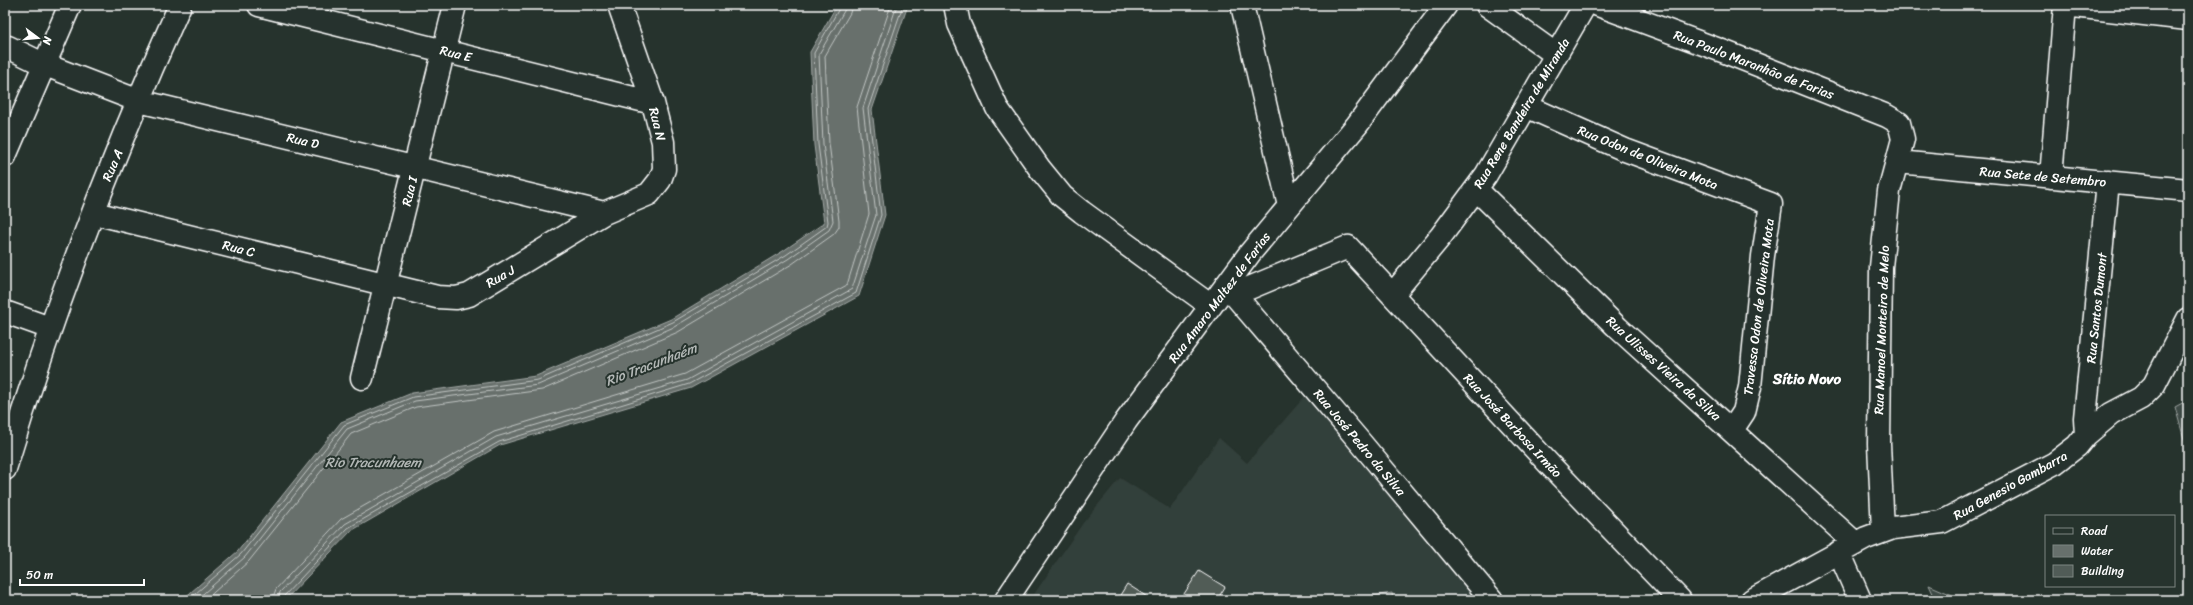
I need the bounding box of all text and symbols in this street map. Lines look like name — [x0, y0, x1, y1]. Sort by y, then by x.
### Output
north arrow — [18, 18, 58, 58]
street label: Rua Paulo Maranhão de Farias — [1670, 23, 1838, 106]
text: N — [37, 33, 58, 47]
street label: Rua Rene Bandeira de Miranda — [1467, 33, 1576, 193]
street label: Rua E — [438, 38, 475, 69]
street label: Rua N — [642, 105, 673, 143]
street label: Rua Odon de Oliveira Mota — [1574, 119, 1722, 196]
street label: Rua D — [284, 126, 322, 155]
street label: Rua A — [95, 145, 130, 185]
street label: Rua Sete de Setembro — [1979, 160, 2108, 194]
street label: Rua I — [395, 173, 424, 208]
street label: Travessa Odon de Oliveira Mota — [1736, 217, 1781, 397]
street label: Rua Amaro Maltez de Farias — [1162, 227, 1277, 368]
street label: Rua C — [220, 233, 258, 264]
street label: Rua Manoel Monteiro de Melo — [1867, 244, 1896, 415]
street label: Rua Santos Dumont — [2079, 251, 2114, 364]
street label: Rua J — [481, 258, 520, 294]
street label: Rua Ulisses Vieira da Silva — [1601, 310, 1727, 427]
water label: Rio Tracunhaém — [602, 335, 702, 393]
district label: Sítio Novo — [1772, 366, 1842, 392]
street label: Rua José Barbosa Irmão — [1458, 368, 1568, 483]
street label: Rua José Pedro da Silva — [1308, 383, 1412, 502]
street label: Rua Genesio Gambarra — [1949, 444, 2072, 526]
water label: Rio Tracunhaem — [325, 450, 422, 475]
legend — [2045, 515, 2175, 587]
text: Road — [2081, 520, 2108, 542]
text: Water — [2081, 540, 2114, 562]
text: Building — [2081, 560, 2124, 582]
scale bar — [20, 561, 144, 587]
text: 50 m — [26, 564, 53, 586]

